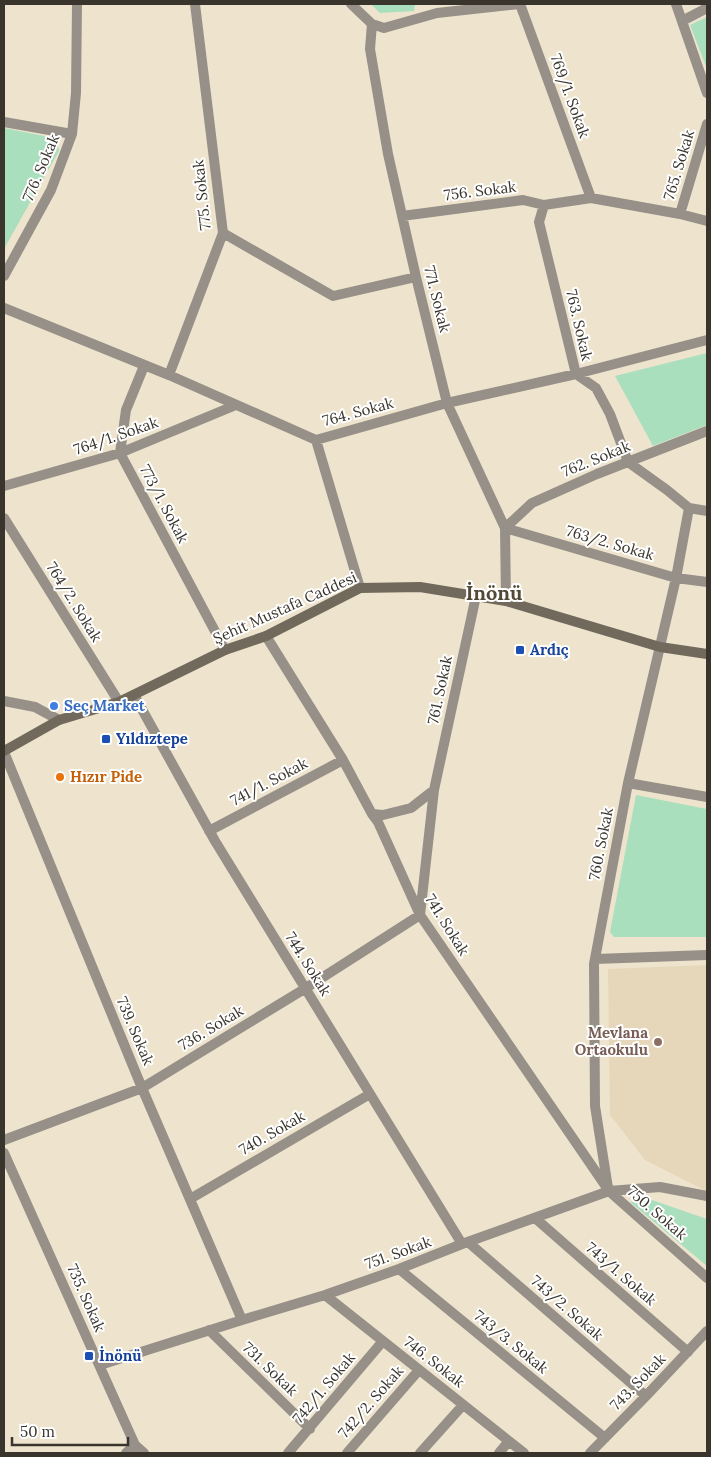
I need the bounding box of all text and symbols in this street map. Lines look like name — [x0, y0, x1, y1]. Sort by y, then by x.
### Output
street label: 769/1. Sokak — [546, 51, 594, 141]
street label: 765. Sokak — [659, 127, 698, 202]
street label: 776. Sokak — [18, 131, 63, 204]
street label: 775. Sokak — [188, 159, 215, 231]
street label: 756. Sokak — [443, 177, 517, 204]
street label: 771. Sokak — [420, 264, 455, 334]
street label: 763. Sokak — [562, 287, 597, 362]
street label: 764. Sokak — [320, 393, 395, 430]
street label: 764/1. Sokak — [71, 412, 161, 460]
street label: 762. Sokak — [559, 436, 633, 481]
street label: 773/1. Sokak — [135, 461, 193, 547]
street label: 763/2. Sokak — [564, 521, 656, 565]
street label: 764/2. Sokak — [42, 558, 106, 646]
street label: Şehit Mustafa Caddesi — [210, 567, 360, 648]
district label: İnönü — [466, 580, 522, 605]
place label: Ardıç — [530, 640, 569, 659]
marker: Ardıç — [514, 644, 526, 656]
street label: 761. Sokak — [423, 654, 456, 726]
place label: Seç Market — [64, 696, 146, 715]
marker: Seç Market — [48, 700, 60, 712]
place label: Yıldıztepe — [116, 729, 188, 748]
marker: Yıldıztepe — [100, 733, 112, 745]
street label: 741/1. Sokak — [227, 753, 311, 811]
place label: Hızır Pide — [70, 767, 142, 786]
marker: Hızır Pide — [54, 771, 66, 783]
street label: 760. Sokak — [584, 806, 617, 882]
street label: 741. Sokak — [421, 890, 474, 959]
street label: 744. Sokak — [281, 928, 335, 999]
street label: 739. Sokak — [113, 994, 158, 1068]
street label: 736. Sokak — [175, 1001, 247, 1054]
place label: Mevlana Ortaokulu — [575, 1023, 648, 1059]
marker: Mevlana Ortaokulu — [652, 1036, 664, 1048]
street label: 740. Sokak — [236, 1106, 308, 1159]
street label: 750. Sokak — [624, 1182, 691, 1244]
street label: 751. Sokak — [362, 1232, 434, 1273]
street label: 743/1. Sokak — [582, 1238, 660, 1310]
street label: 735. Sokak — [63, 1261, 110, 1335]
street label: 743/2. Sokak — [527, 1271, 607, 1345]
street label: 743/3. Sokak — [470, 1306, 552, 1378]
street label: 746. Sokak — [400, 1332, 469, 1391]
street label: 731. Sokak — [239, 1338, 302, 1400]
place label: İnönü — [99, 1346, 141, 1365]
street label: 742/1. Sokak — [288, 1348, 360, 1428]
street label: 743. Sokak — [606, 1349, 669, 1414]
marker: İnönü — [83, 1350, 95, 1362]
street label: 742/2. Sokak — [334, 1362, 408, 1442]
scale bar — [12, 1414, 129, 1446]
text: 50 m — [20, 1422, 55, 1441]

